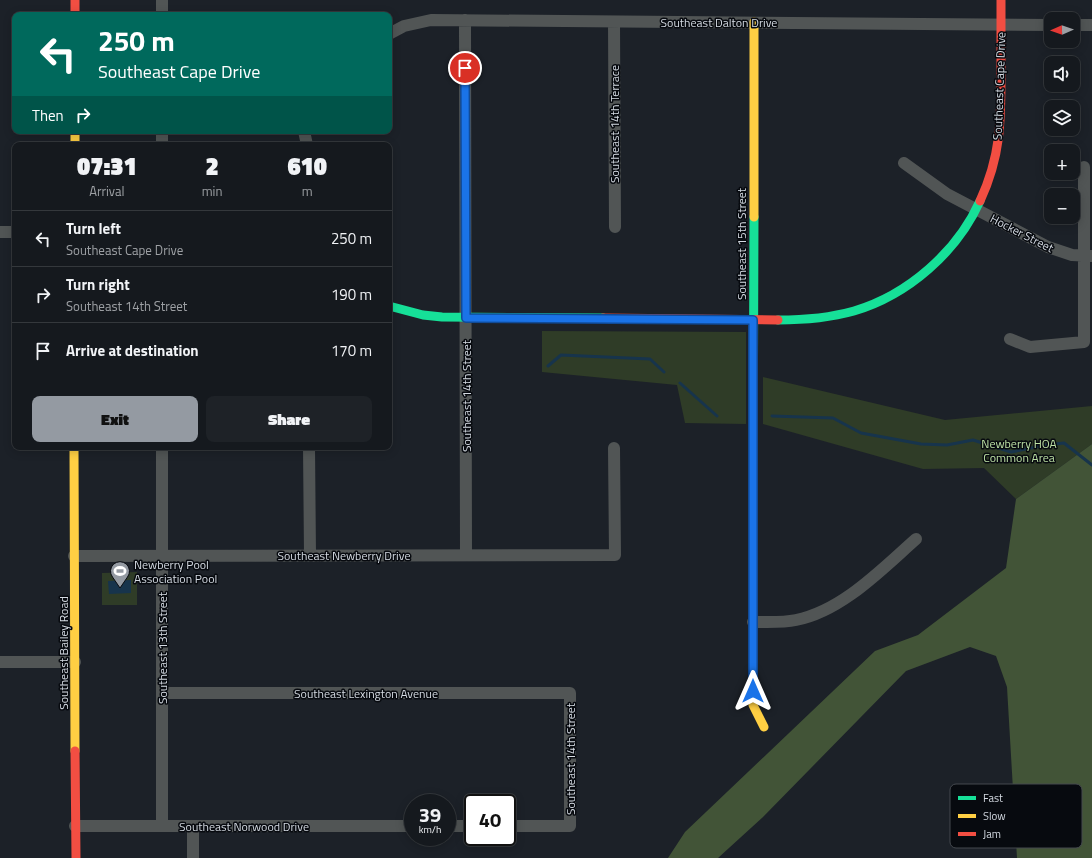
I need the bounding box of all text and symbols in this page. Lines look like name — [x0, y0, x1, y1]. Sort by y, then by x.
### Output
north arrow — [1044, 12, 1080, 48]
map controls — [1044, 12, 1080, 224]
street label: Southeast Dalton Drive — [661, 13, 777, 32]
text: 250 m — [98, 19, 175, 62]
icon: left — [32, 28, 84, 80]
street label: Southeast Cape Drive — [988, 32, 1010, 140]
pin — [448, 51, 482, 85]
button: sound — [1044, 56, 1080, 92]
icon: arrive — [454, 57, 476, 79]
text: Southeast Cape Drive — [98, 58, 260, 85]
street label: Southeast 14th Terrace — [605, 65, 624, 183]
button: layers — [1044, 100, 1080, 136]
text: Then — [32, 104, 64, 127]
icon: right — [72, 104, 94, 126]
button: + — [1044, 144, 1080, 180]
text: 07:31 — [77, 148, 137, 184]
text: 2 — [205, 148, 219, 184]
text: 610 — [287, 148, 327, 184]
text: Arrival — [89, 181, 124, 201]
text: min — [202, 181, 222, 201]
text: m — [302, 181, 313, 201]
street label: Southeast 15th Street — [732, 187, 751, 300]
button: − — [1044, 188, 1080, 224]
street label: Hocker Street — [987, 209, 1058, 257]
text: Turn left — [66, 217, 121, 240]
text: 250 m — [331, 227, 372, 250]
icon: left — [32, 228, 54, 250]
text: Southeast Cape Drive — [66, 240, 183, 260]
text: Turn right — [66, 273, 130, 296]
text: 190 m — [331, 283, 372, 306]
icon: right — [32, 284, 54, 306]
text: Southeast 14th Street — [66, 296, 187, 316]
text: Arrive at destination — [66, 339, 199, 362]
text: 170 m — [331, 339, 372, 362]
street label: Southeast 14th Street — [457, 339, 476, 452]
icon: arrive — [32, 340, 54, 362]
button: Exit — [32, 396, 198, 442]
button: Share — [206, 396, 372, 442]
park label: Newberry HOA Common Area — [981, 434, 1057, 467]
street label: Southeast Newberry Drive — [278, 546, 410, 565]
place label: Newberry Pool Association Pool — [134, 555, 217, 588]
sports icon: Newberry Pool Association Pool — [109, 560, 131, 588]
street label: Southeast 13th Street — [153, 591, 172, 704]
street label: Southeast Bailey Road — [54, 596, 73, 710]
position arrow — [732, 670, 774, 712]
street label: Southeast Lexington Avenue — [294, 684, 438, 703]
street label: Southeast 14th Street — [561, 702, 580, 815]
legend — [950, 784, 1082, 848]
text: Fast — [983, 790, 1003, 806]
speed limit sign: 40 — [464, 794, 516, 846]
text: 39 — [419, 799, 441, 830]
text: Slow — [983, 808, 1006, 824]
street label: Southeast Norwood Drive — [179, 817, 309, 836]
text: km/h — [419, 822, 441, 837]
text: Jam — [983, 826, 1001, 842]

